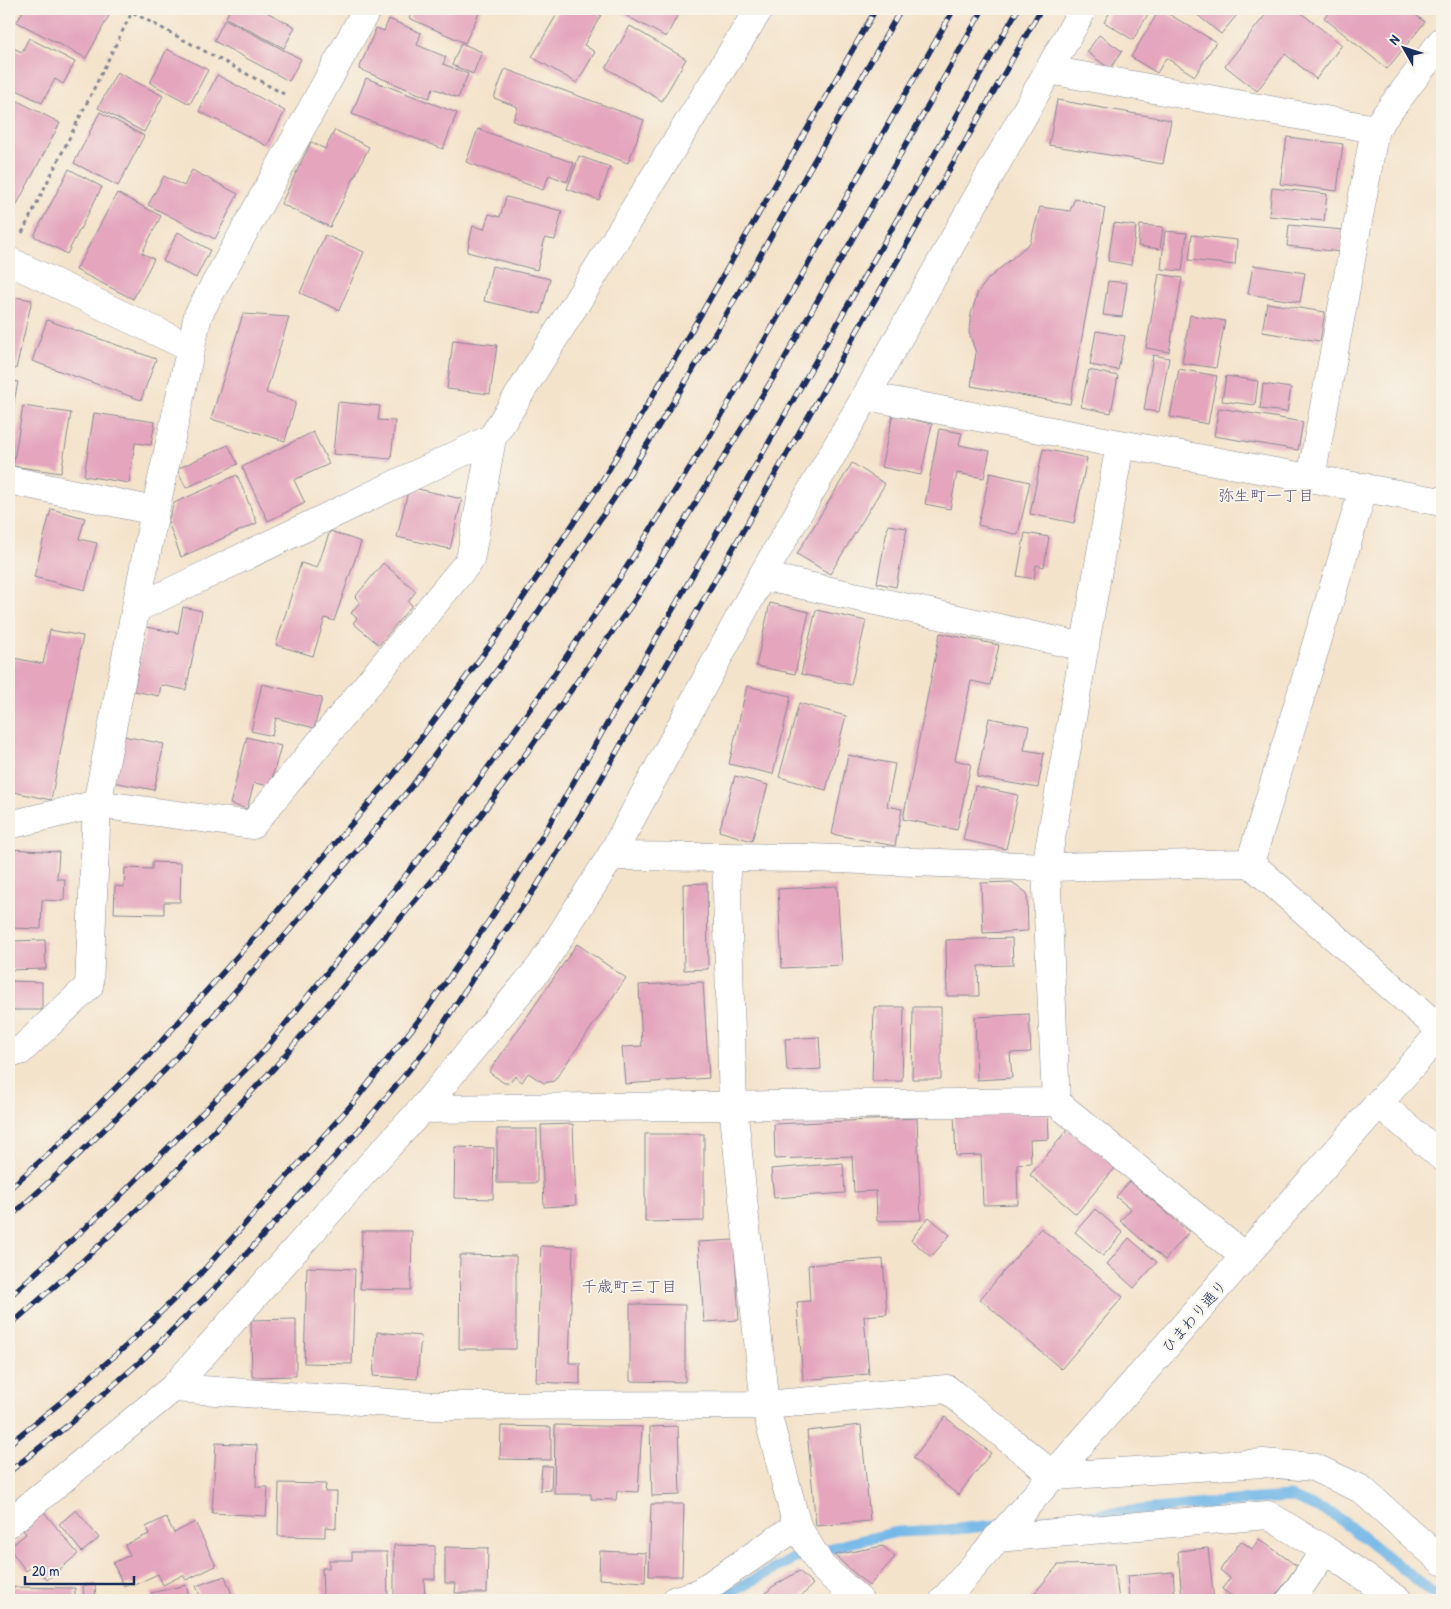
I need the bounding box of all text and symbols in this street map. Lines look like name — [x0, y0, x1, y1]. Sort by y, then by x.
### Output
north arrow — [1378, 22, 1428, 72]
text: N — [1384, 30, 1404, 48]
district label: 弥生町一丁目 — [1218, 484, 1314, 506]
district label: 千歳町三丁目 — [581, 1275, 677, 1297]
street label: ひまわり通り — [1157, 1275, 1231, 1357]
scale bar — [25, 1554, 134, 1586]
text: 20 m — [32, 1560, 59, 1581]

